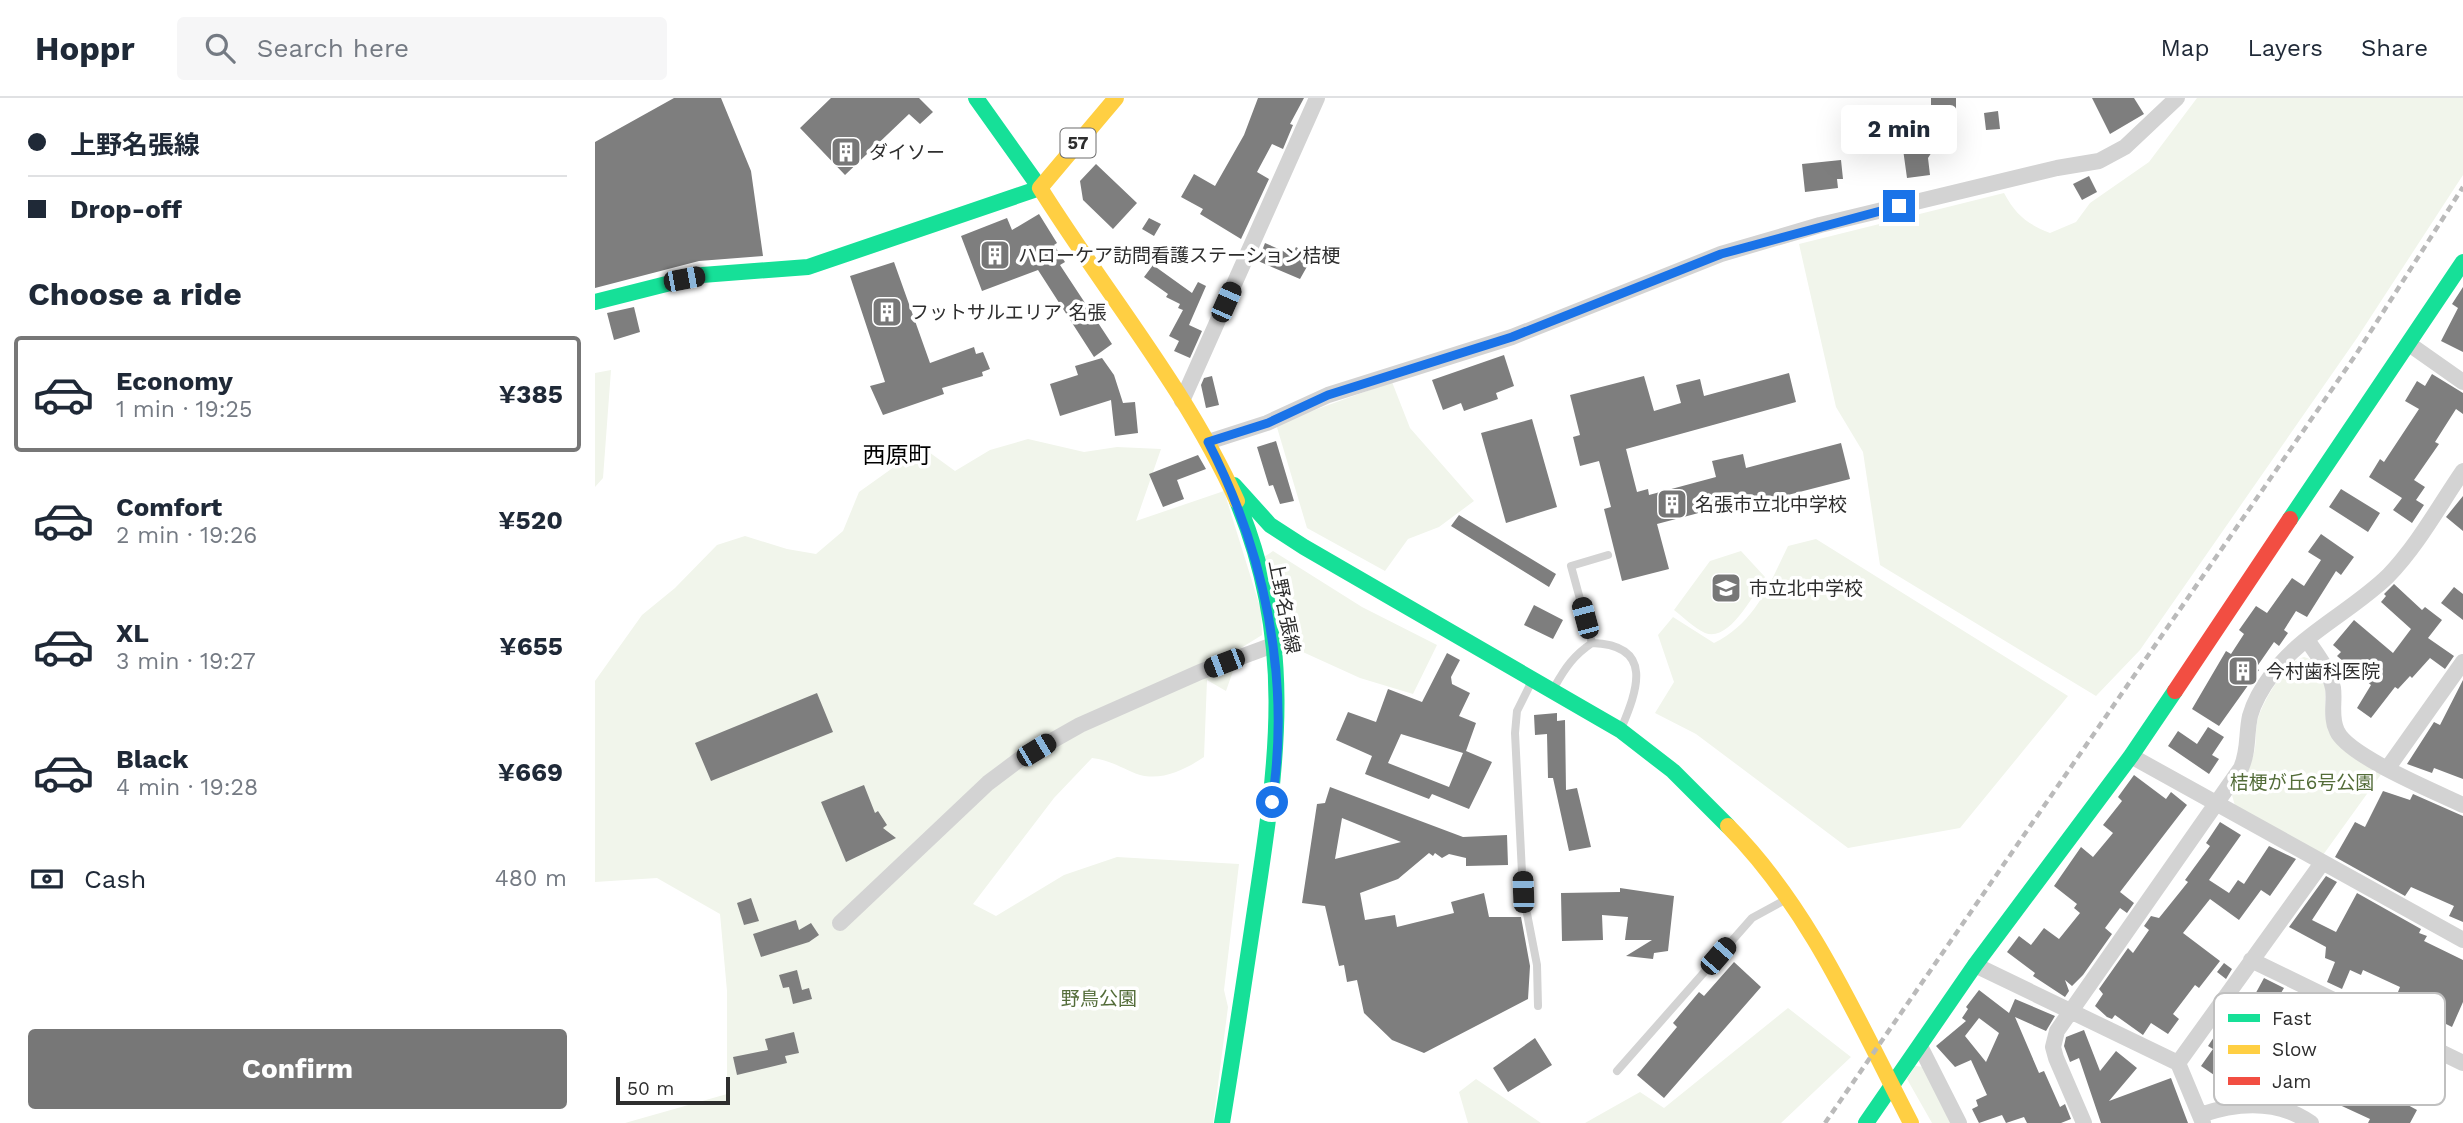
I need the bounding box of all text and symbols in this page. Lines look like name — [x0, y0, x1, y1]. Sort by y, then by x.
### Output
search box — [177, 17, 667, 80]
text: Hoppr — [35, 29, 135, 68]
icon: search — [201, 29, 239, 67]
text: Search here — [257, 33, 409, 63]
text: Map — [2161, 34, 2209, 62]
text: Layers — [2247, 34, 2323, 62]
text: Share — [2361, 34, 2428, 62]
callout: 2 min — [1841, 105, 1957, 154]
text: 2 min — [1868, 116, 1930, 143]
road number: 57 — [1061, 129, 1095, 158]
text: 上野名張線 — [70, 130, 200, 160]
building icon: ダイソー — [829, 135, 863, 169]
place label: ダイソー — [869, 141, 945, 164]
route end — [1883, 190, 1915, 222]
text: Drop-off — [70, 194, 182, 224]
building icon: ハローケア訪問看護ステーション桔梗 — [978, 238, 1012, 272]
place label: ハローケア訪問看護ステーション桔梗 — [1018, 244, 1341, 267]
car — [662, 265, 707, 293]
text: Choose a ride — [28, 275, 242, 313]
car — [1208, 279, 1245, 325]
building icon: フットサルエリア 名張 — [870, 295, 904, 329]
place label: フットサルエリア 名張 — [910, 301, 1106, 324]
icon: car — [32, 363, 95, 426]
text: Economy — [116, 366, 233, 396]
text: ¥385 — [499, 379, 563, 409]
text: 1 min · 19:25 — [116, 396, 252, 423]
district label: 西原町 — [863, 442, 932, 469]
building icon: 名張市立北中学校 — [1655, 487, 1689, 521]
icon: car — [32, 489, 95, 552]
text: Comfort — [116, 492, 222, 522]
place label: 名張市立北中学校 — [1695, 493, 1847, 516]
text: ¥520 — [498, 505, 563, 535]
text: 2 min · 19:26 — [116, 522, 257, 549]
street label: 上野名張線 — [1264, 558, 1305, 656]
school or university icon: 市立北中学校 — [1709, 571, 1743, 605]
place label: 市立北中学校 — [1749, 577, 1863, 600]
car — [1570, 595, 1601, 641]
icon: car — [32, 615, 95, 678]
text: XL — [116, 618, 149, 648]
text: ¥655 — [499, 631, 563, 661]
car — [1201, 646, 1248, 680]
text: 3 min · 19:27 — [116, 648, 256, 675]
building icon: 今村歯科医院 — [2226, 654, 2260, 688]
place label: 今村歯科医院 — [2266, 660, 2380, 683]
car — [1013, 730, 1060, 770]
icon: car — [32, 741, 95, 804]
text: Black — [116, 744, 188, 774]
text: ¥669 — [498, 757, 563, 787]
park label: 桔梗が丘6号公園 — [2230, 771, 2374, 794]
text: 4 min · 19:28 — [116, 774, 258, 801]
route start — [1256, 786, 1288, 818]
icon: cash — [28, 860, 66, 898]
text: Cash — [84, 864, 146, 894]
text: 480 m — [495, 865, 567, 892]
car — [1512, 871, 1535, 913]
car — [1697, 933, 1740, 979]
park label: 野鳥公園 — [1061, 987, 1137, 1010]
legend — [2214, 993, 2445, 1105]
text: Fast — [2272, 1007, 2311, 1030]
button: Confirm — [28, 1029, 567, 1109]
text: Slow — [2272, 1038, 2317, 1061]
text: Jam — [2272, 1070, 2311, 1093]
scale bar — [616, 1074, 730, 1106]
text: 50 m — [627, 1077, 674, 1100]

